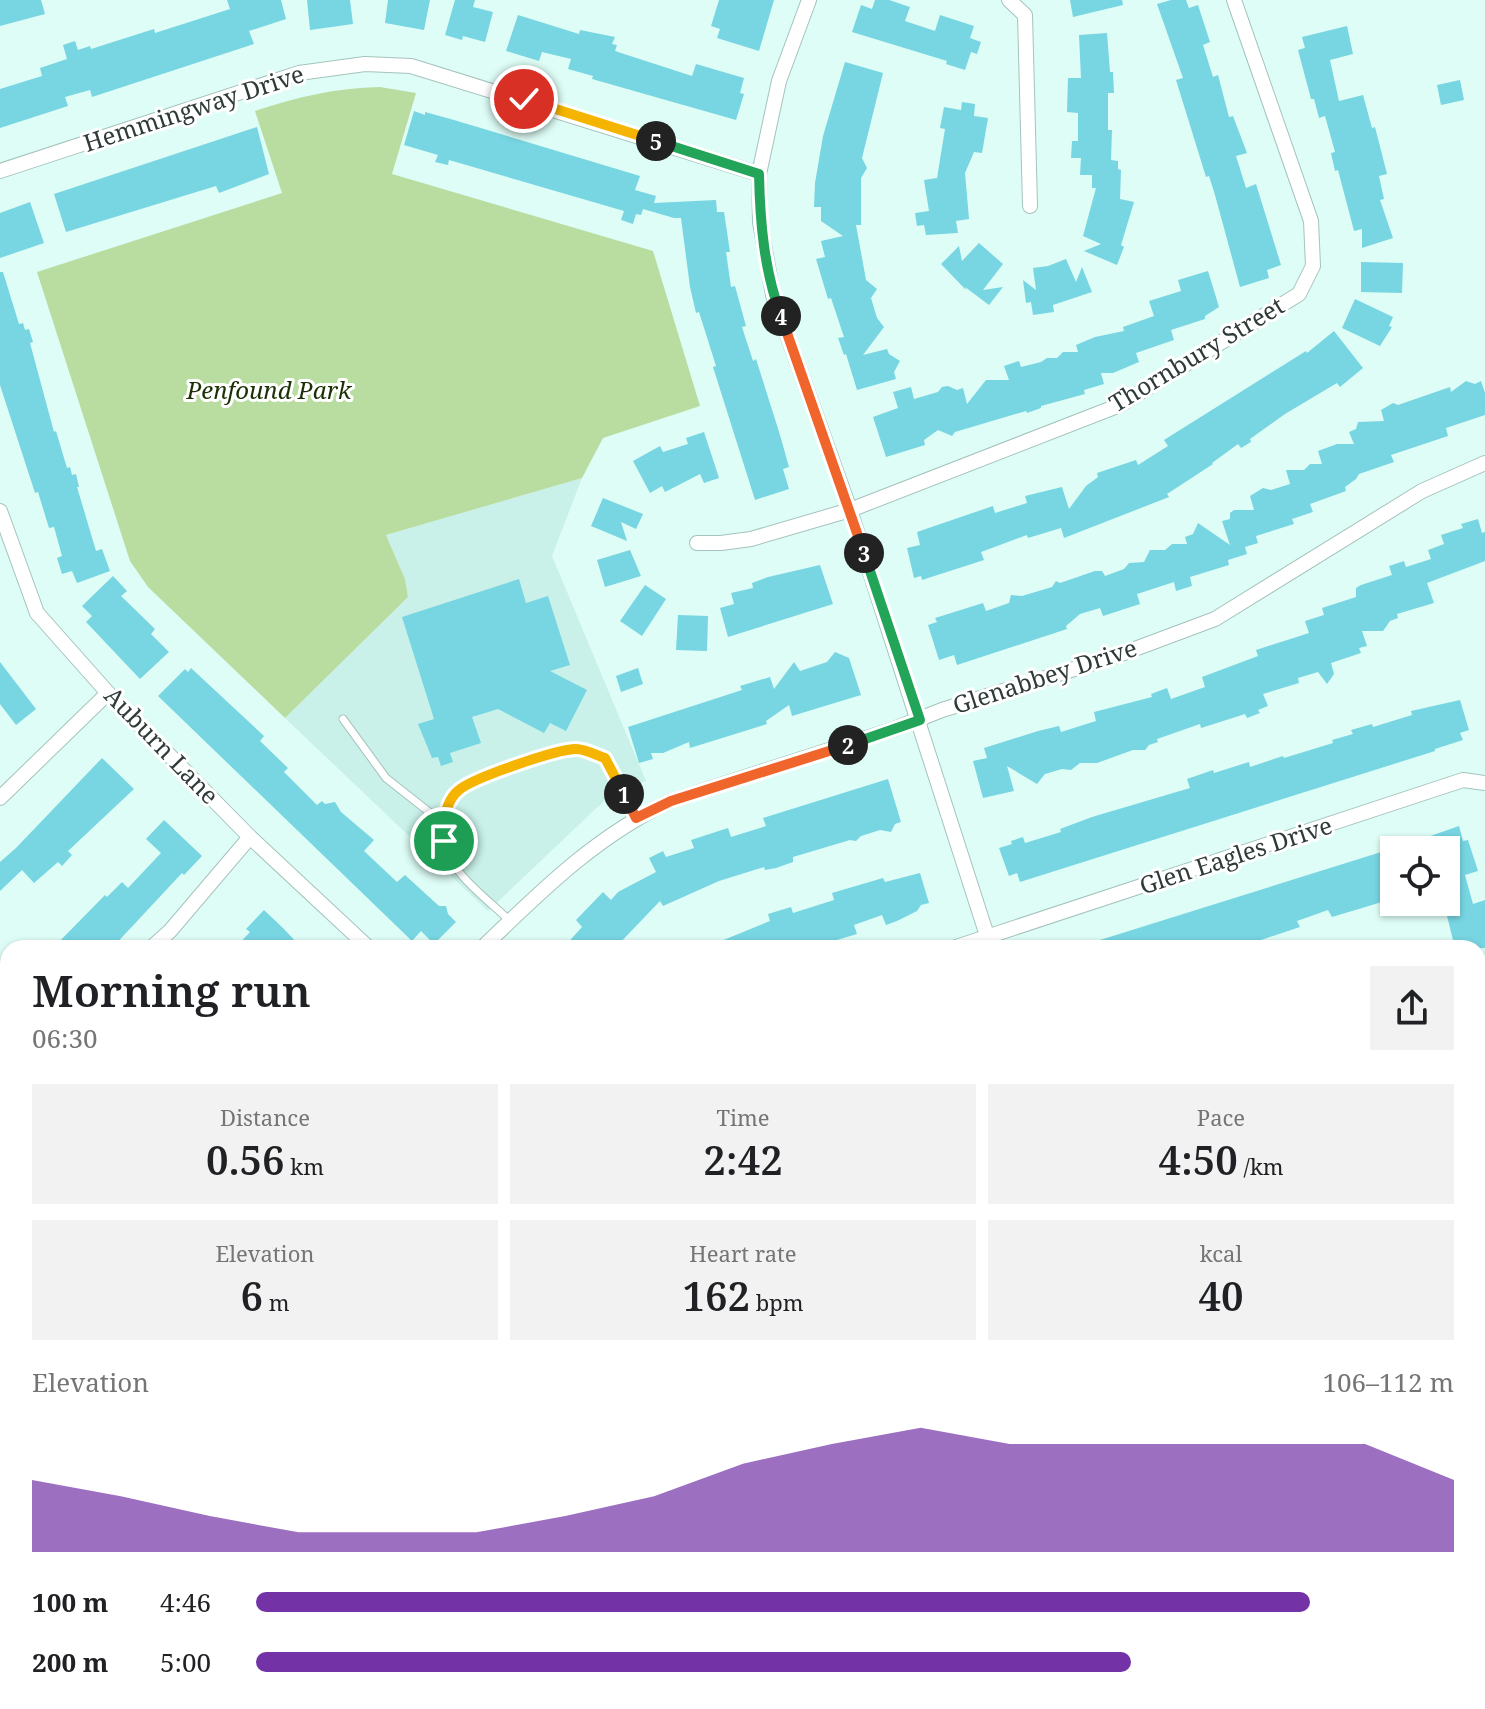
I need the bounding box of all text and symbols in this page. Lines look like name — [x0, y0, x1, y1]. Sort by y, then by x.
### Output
street label: Hemmingway Drive — [79, 56, 308, 159]
pin — [490, 65, 558, 133]
icon: check — [502, 77, 546, 121]
pin: 5 — [636, 121, 676, 161]
text: 5 — [650, 126, 662, 156]
street label: Thornbury Street — [1103, 288, 1290, 419]
pin: 4 — [761, 296, 801, 336]
text: 4 — [775, 301, 787, 331]
park label: Penfound Park — [185, 373, 353, 406]
pin: 3 — [844, 533, 884, 573]
text: 3 — [858, 538, 870, 568]
street label: Glenabbey Drive — [948, 630, 1141, 721]
street label: Auburn Lane — [98, 679, 227, 811]
pin: 2 — [828, 725, 868, 765]
text: 2 — [842, 730, 854, 760]
pin: 1 — [604, 774, 644, 814]
text: 1 — [618, 779, 630, 809]
pin — [410, 807, 478, 875]
street label: Glen Eagles Drive — [1135, 808, 1336, 901]
icon: arrive — [422, 819, 466, 863]
map controls — [1380, 836, 1460, 916]
button: locate — [1380, 836, 1460, 916]
text: Morning run — [32, 960, 311, 1020]
button: share — [1370, 966, 1454, 1050]
text: 06:30 — [32, 1020, 98, 1056]
text: Distance — [220, 1102, 310, 1132]
text: Time — [716, 1102, 770, 1132]
text: Pace — [1197, 1102, 1245, 1132]
text: 0.56 — [206, 1132, 285, 1187]
text: 2:42 — [703, 1132, 783, 1187]
text: 4:50 — [1158, 1132, 1238, 1187]
text: km — [285, 1151, 324, 1181]
text: /km — [1238, 1151, 1284, 1181]
text: Elevation — [215, 1238, 315, 1268]
text: Heart rate — [689, 1238, 797, 1268]
text: kcal — [1200, 1238, 1242, 1268]
text: 6 — [240, 1268, 263, 1323]
text: 162 — [682, 1268, 750, 1323]
text: 40 — [1198, 1268, 1244, 1323]
text: m — [263, 1287, 290, 1317]
text: bpm — [750, 1287, 804, 1317]
text: Elevation — [32, 1364, 149, 1400]
text: 106–112 m — [1322, 1364, 1454, 1400]
text: 100 m — [32, 1584, 108, 1620]
text: 4:46 — [160, 1584, 211, 1620]
text: 200 m — [32, 1644, 108, 1680]
text: 5:00 — [160, 1644, 211, 1680]

